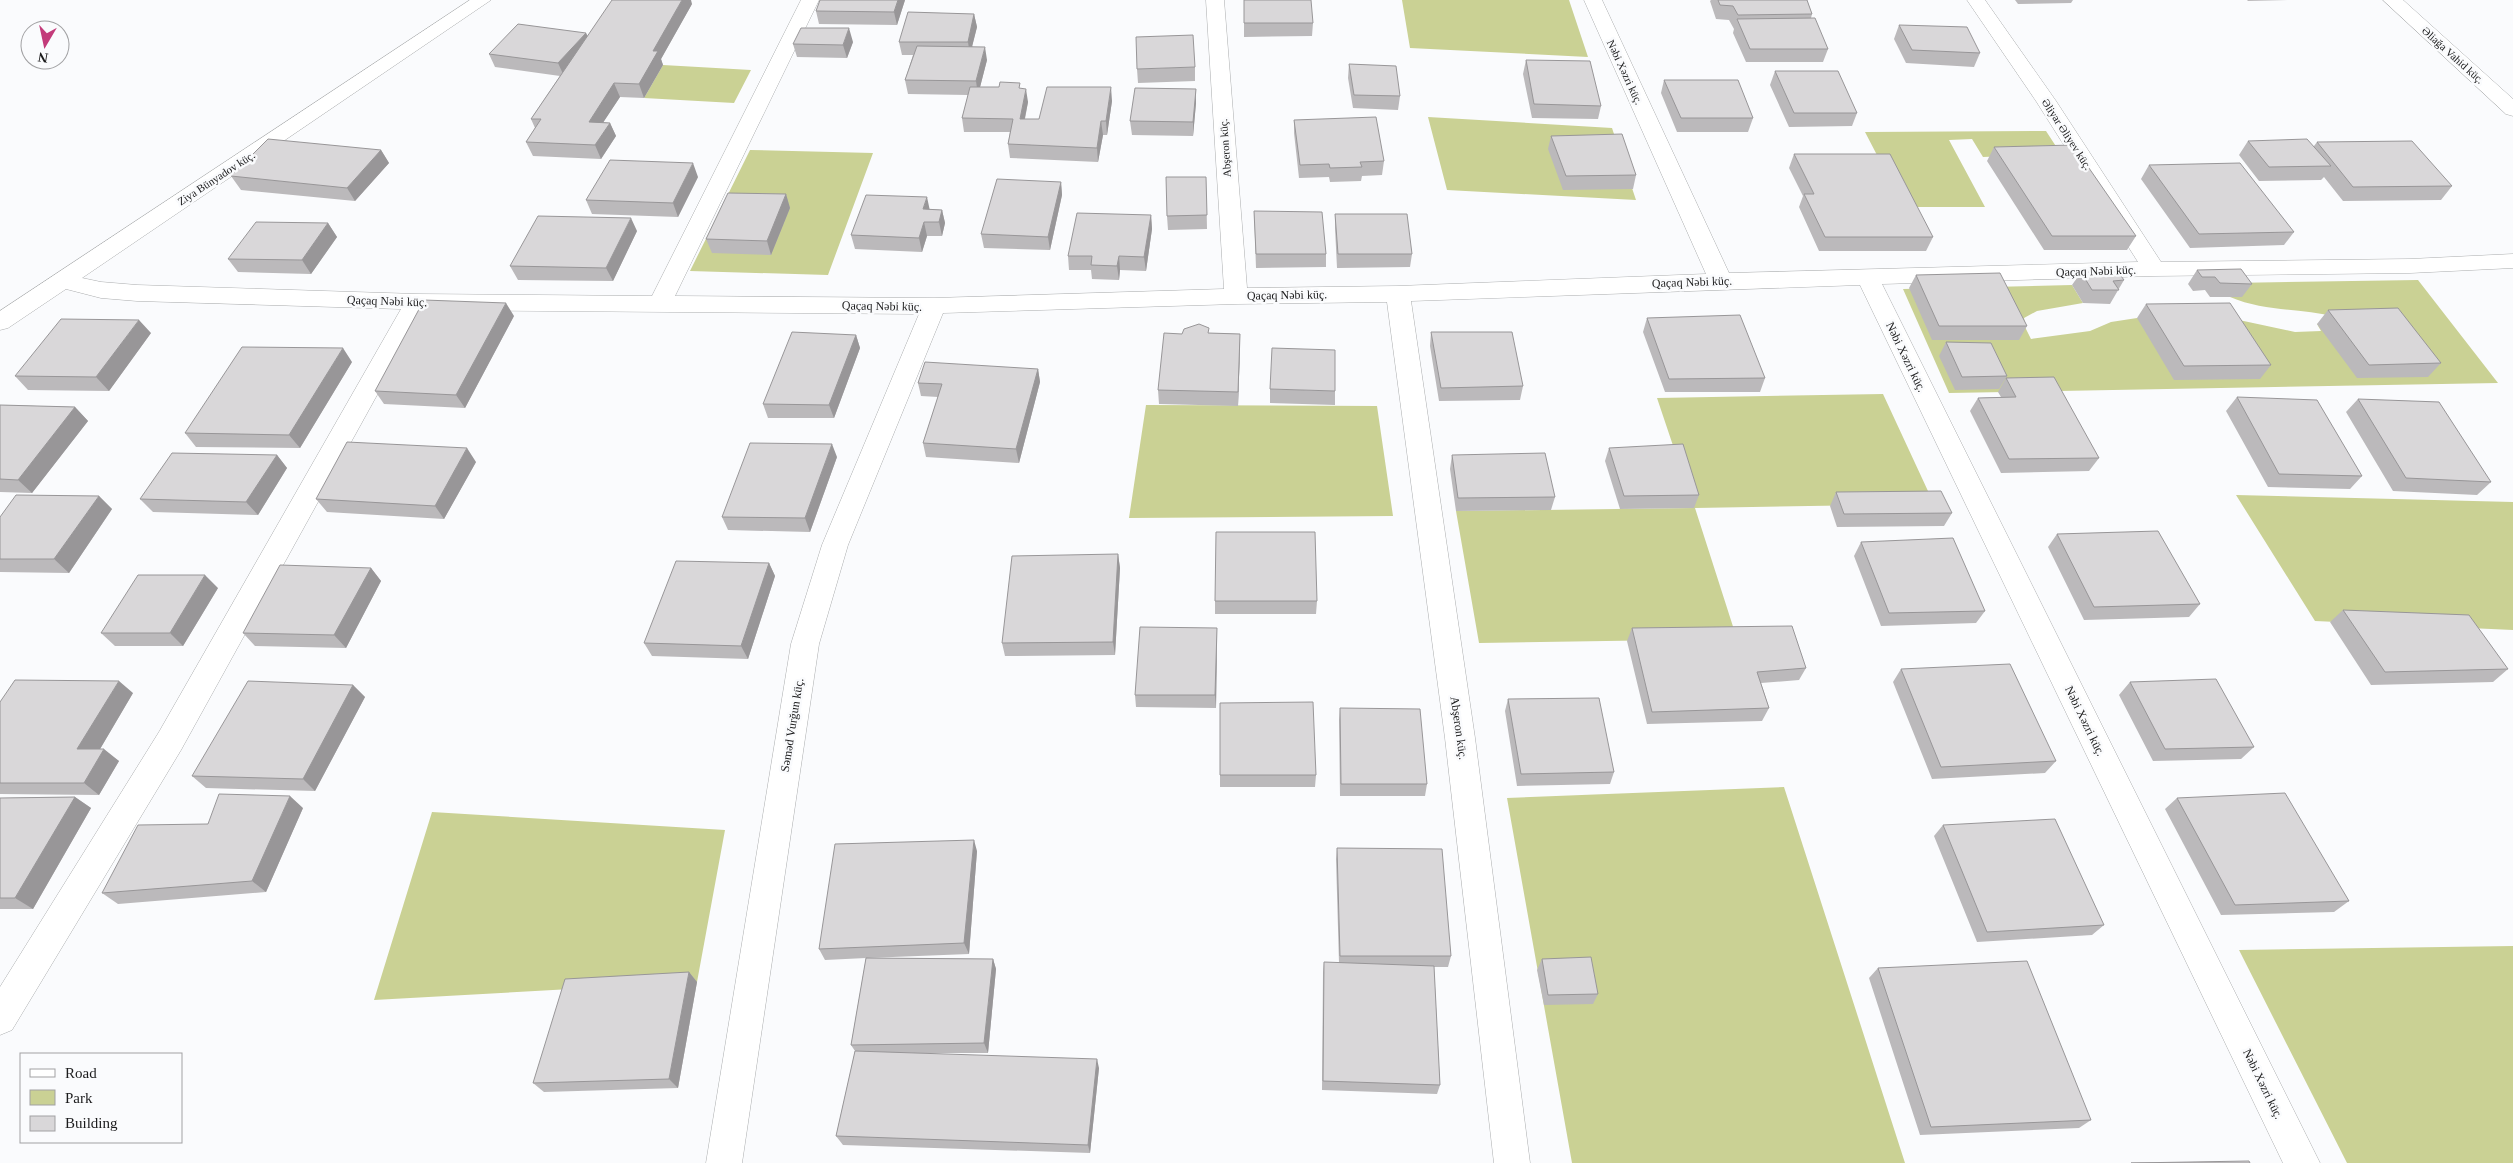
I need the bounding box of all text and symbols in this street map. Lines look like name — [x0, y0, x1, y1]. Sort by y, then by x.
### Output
north arrow — [20, 20, 70, 70]
street label: Əliağa Vahid küç. — [2420, 24, 2487, 86]
street label: Nəbi Xəzri küç. — [1605, 38, 1645, 106]
text: N — [37, 49, 49, 66]
street label: Əliyar Əliyev küç. — [2040, 96, 2095, 172]
street label: Abşeron küç. — [1217, 118, 1233, 178]
street label: Ziya Bünyadov küç. — [175, 148, 257, 207]
street label: Qaçaq Nəbi küç. — [2056, 263, 2136, 279]
street label: Qaçaq Nəbi küç. — [1652, 274, 1732, 290]
street label: Qaçaq Nəbi küç. — [1247, 287, 1327, 303]
street label: Qaçaq Nəbi küç. — [347, 293, 427, 309]
street label: Qaçaq Nəbi küç. — [842, 298, 922, 314]
street label: Nəbi Xəzri küç. — [1883, 320, 1929, 394]
street label: Səməd Vurğun küç. — [778, 677, 806, 773]
street label: Nəbi Xəzri küç. — [2062, 684, 2108, 758]
street label: Abşeron küç. — [1448, 695, 1470, 761]
street label: Nəbi Xəzri küç. — [2240, 1047, 2286, 1121]
legend — [20, 1053, 182, 1143]
text: Road — [65, 1065, 97, 1081]
text: Park — [65, 1090, 93, 1106]
text: Building — [65, 1115, 118, 1131]

